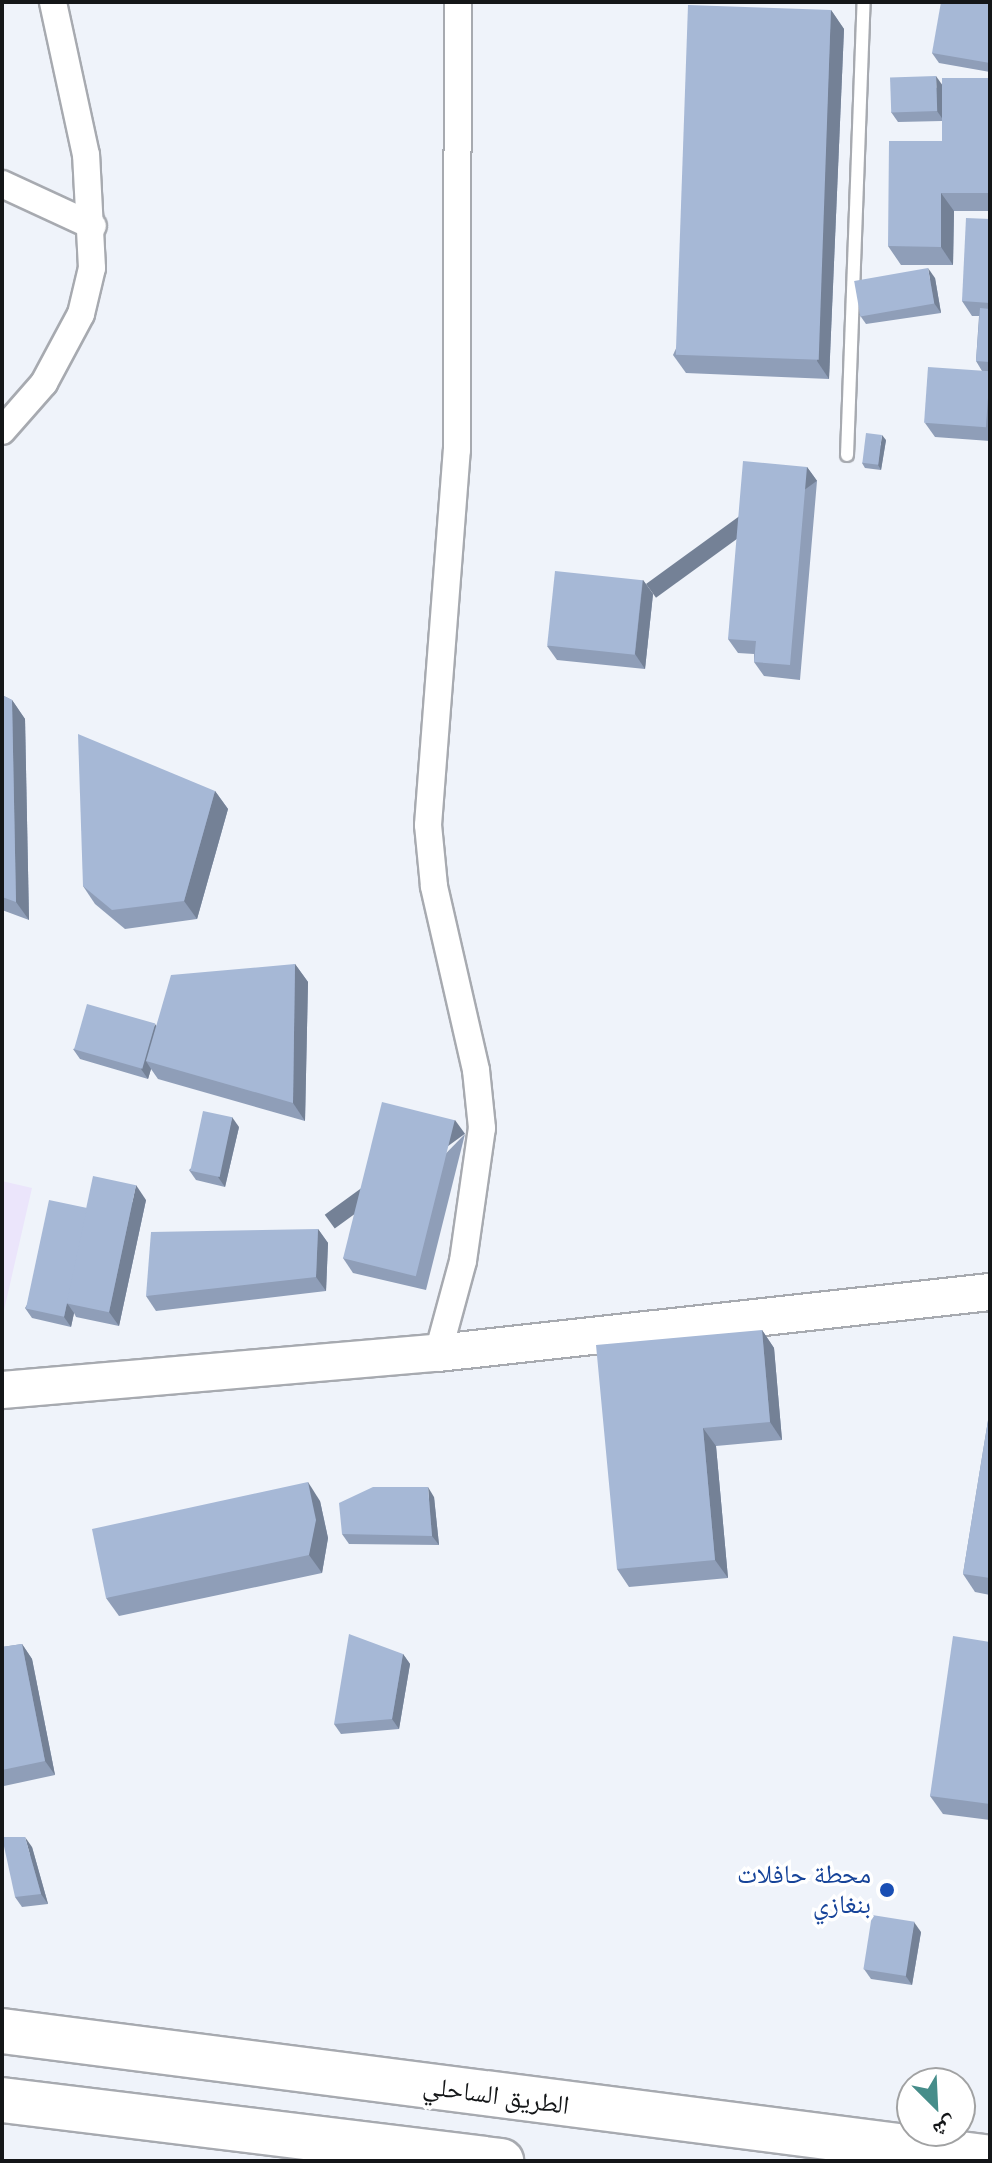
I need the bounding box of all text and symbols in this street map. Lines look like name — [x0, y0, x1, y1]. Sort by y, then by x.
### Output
place label: محطة حافلات بنغازي — [737, 1859, 871, 1920]
marker: محطة حافلات بنغازي — [878, 1881, 896, 1899]
north arrow — [896, 2067, 976, 2147]
street label: الطريق الساحلي — [421, 2070, 571, 2122]
text: ش — [929, 2110, 961, 2145]

